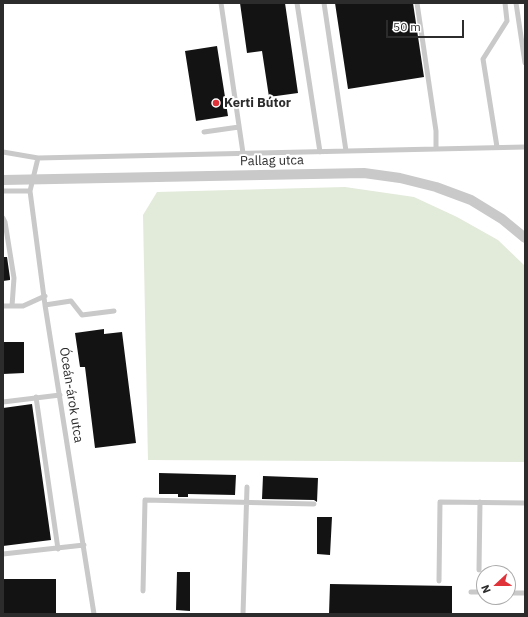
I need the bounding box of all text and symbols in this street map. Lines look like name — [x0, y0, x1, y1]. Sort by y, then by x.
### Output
scale bar — [388, 12, 466, 38]
text: 50 m — [393, 19, 421, 34]
place label: Kerti Bútor — [224, 95, 291, 111]
marker: Kerti Bútor — [211, 98, 221, 108]
street label: Pallag utca — [240, 153, 304, 169]
street label: Óceán-árok utca — [56, 346, 86, 444]
north arrow — [476, 565, 516, 605]
text: N — [478, 583, 494, 595]

